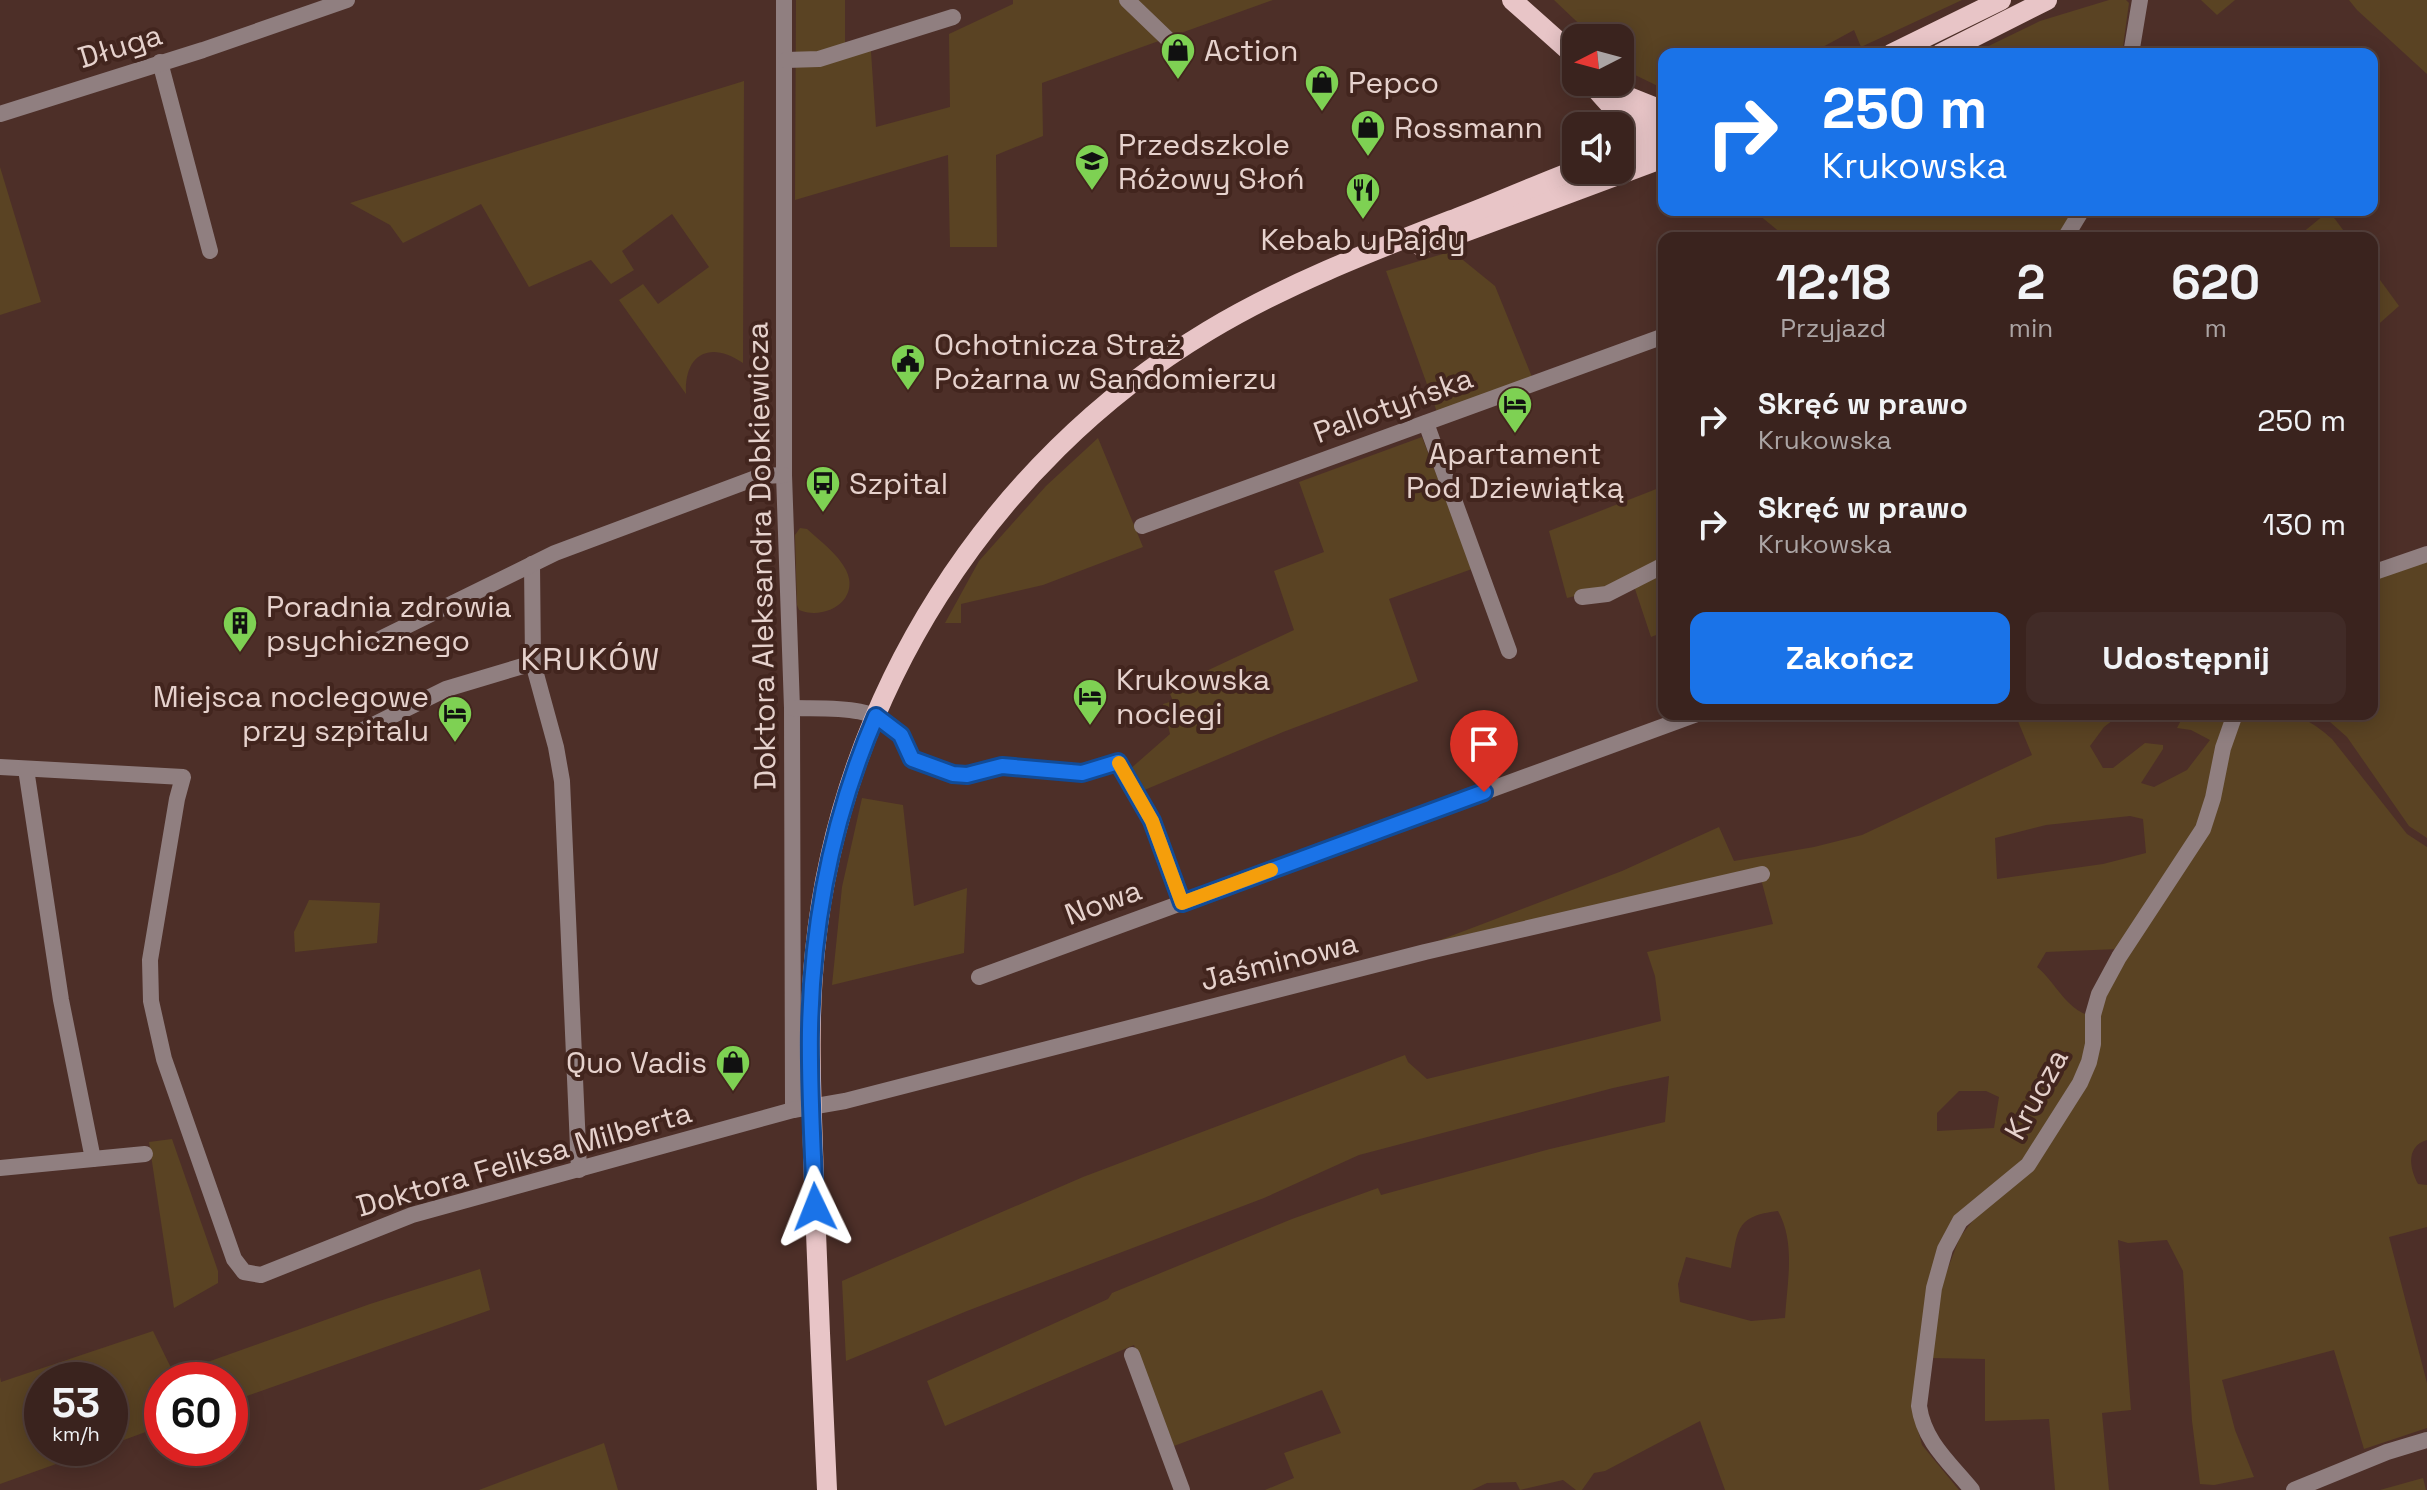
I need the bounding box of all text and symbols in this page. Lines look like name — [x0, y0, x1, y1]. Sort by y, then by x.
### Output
street label: Długa — [73, 15, 167, 77]
north arrow — [1562, 24, 1634, 96]
map controls — [1562, 24, 1634, 184]
shop icon: Action — [1159, 31, 1197, 81]
place label: Action — [1204, 31, 1298, 70]
shop icon: Pepco — [1303, 63, 1341, 113]
place label: Pepco — [1348, 63, 1439, 102]
text: 250 m — [1822, 73, 1987, 144]
icon: right — [1690, 80, 1794, 184]
shop icon: Rossmann — [1349, 108, 1387, 158]
place label: Rossmann — [1394, 108, 1543, 147]
button: sound — [1562, 112, 1634, 184]
place label: Przedszkole Różowy Słoń — [1118, 125, 1305, 198]
school or university icon: Przedszkole Różowy Słoń — [1073, 142, 1111, 192]
text: Krukowska — [1822, 143, 2007, 189]
restaurant icon: Kebab u Pajdy — [1344, 171, 1382, 221]
place label: Kebab u Pajdy — [1260, 220, 1466, 259]
text: 12:18 — [1776, 252, 1891, 313]
text: 2 — [2017, 252, 2045, 313]
text: 620 — [2171, 252, 2260, 313]
text: Przyjazd — [1780, 311, 1886, 345]
text: min — [2009, 311, 2053, 345]
text: m — [2204, 311, 2227, 345]
street label: Doktora Aleksandra Dobkiewicza — [737, 322, 785, 790]
place label: Ochotnicza Straż Pożarna w Sandomierzu — [934, 325, 1277, 398]
public building icon: Ochotnicza Straż Pożarna w Sandomierzu — [889, 342, 927, 392]
street label: Pallotyńska — [1308, 358, 1478, 452]
text: Skręć w prawo — [1758, 384, 1968, 423]
hotel icon: Apartament Pod Dziewiątką — [1496, 385, 1534, 435]
icon: right — [1690, 398, 1734, 442]
text: 250 m — [2257, 401, 2346, 440]
text: Krukowska — [1758, 423, 1892, 457]
place label: Apartament Pod Dziewiątką — [1406, 434, 1624, 507]
bus stop icon: Szpital — [804, 464, 842, 514]
place label: Szpital — [849, 464, 948, 503]
text: Skręć w prawo — [1758, 488, 1968, 527]
icon: right — [1690, 502, 1734, 546]
text: 130 m — [2263, 505, 2346, 544]
text: Krukowska — [1758, 527, 1892, 561]
place label: Poradnia zdrowia psychicznego — [266, 587, 512, 660]
building icon: Poradnia zdrowia psychicznego — [221, 604, 259, 654]
button: Zakończ — [1690, 612, 2010, 704]
button: Udostępnij — [2026, 612, 2346, 704]
district label: KRUKÓW — [521, 639, 661, 679]
place label: Krukowska noclegi — [1116, 660, 1270, 733]
place label: Miejsca noclegowe przy szpitalu — [153, 677, 429, 750]
hotel icon: Krukowska noclegi — [1071, 677, 1109, 727]
hotel icon: Miejsca noclegowe przy szpitalu — [436, 694, 474, 744]
pin — [1450, 710, 1518, 792]
icon: arrive — [1462, 722, 1506, 766]
street label: Nowa — [1059, 870, 1147, 934]
street label: Jaśminowa — [1196, 923, 1362, 999]
street label: Krucza — [1995, 1042, 2077, 1146]
place label: Quo Vadis — [566, 1043, 707, 1082]
shop icon: Quo Vadis — [714, 1043, 752, 1093]
street label: Doktora Feliksa Milberta — [352, 1092, 696, 1226]
position arrow — [773, 1165, 857, 1249]
speed limit sign: 60 — [144, 1362, 248, 1466]
text: 53 — [52, 1378, 100, 1429]
text: km/h — [52, 1421, 100, 1447]

